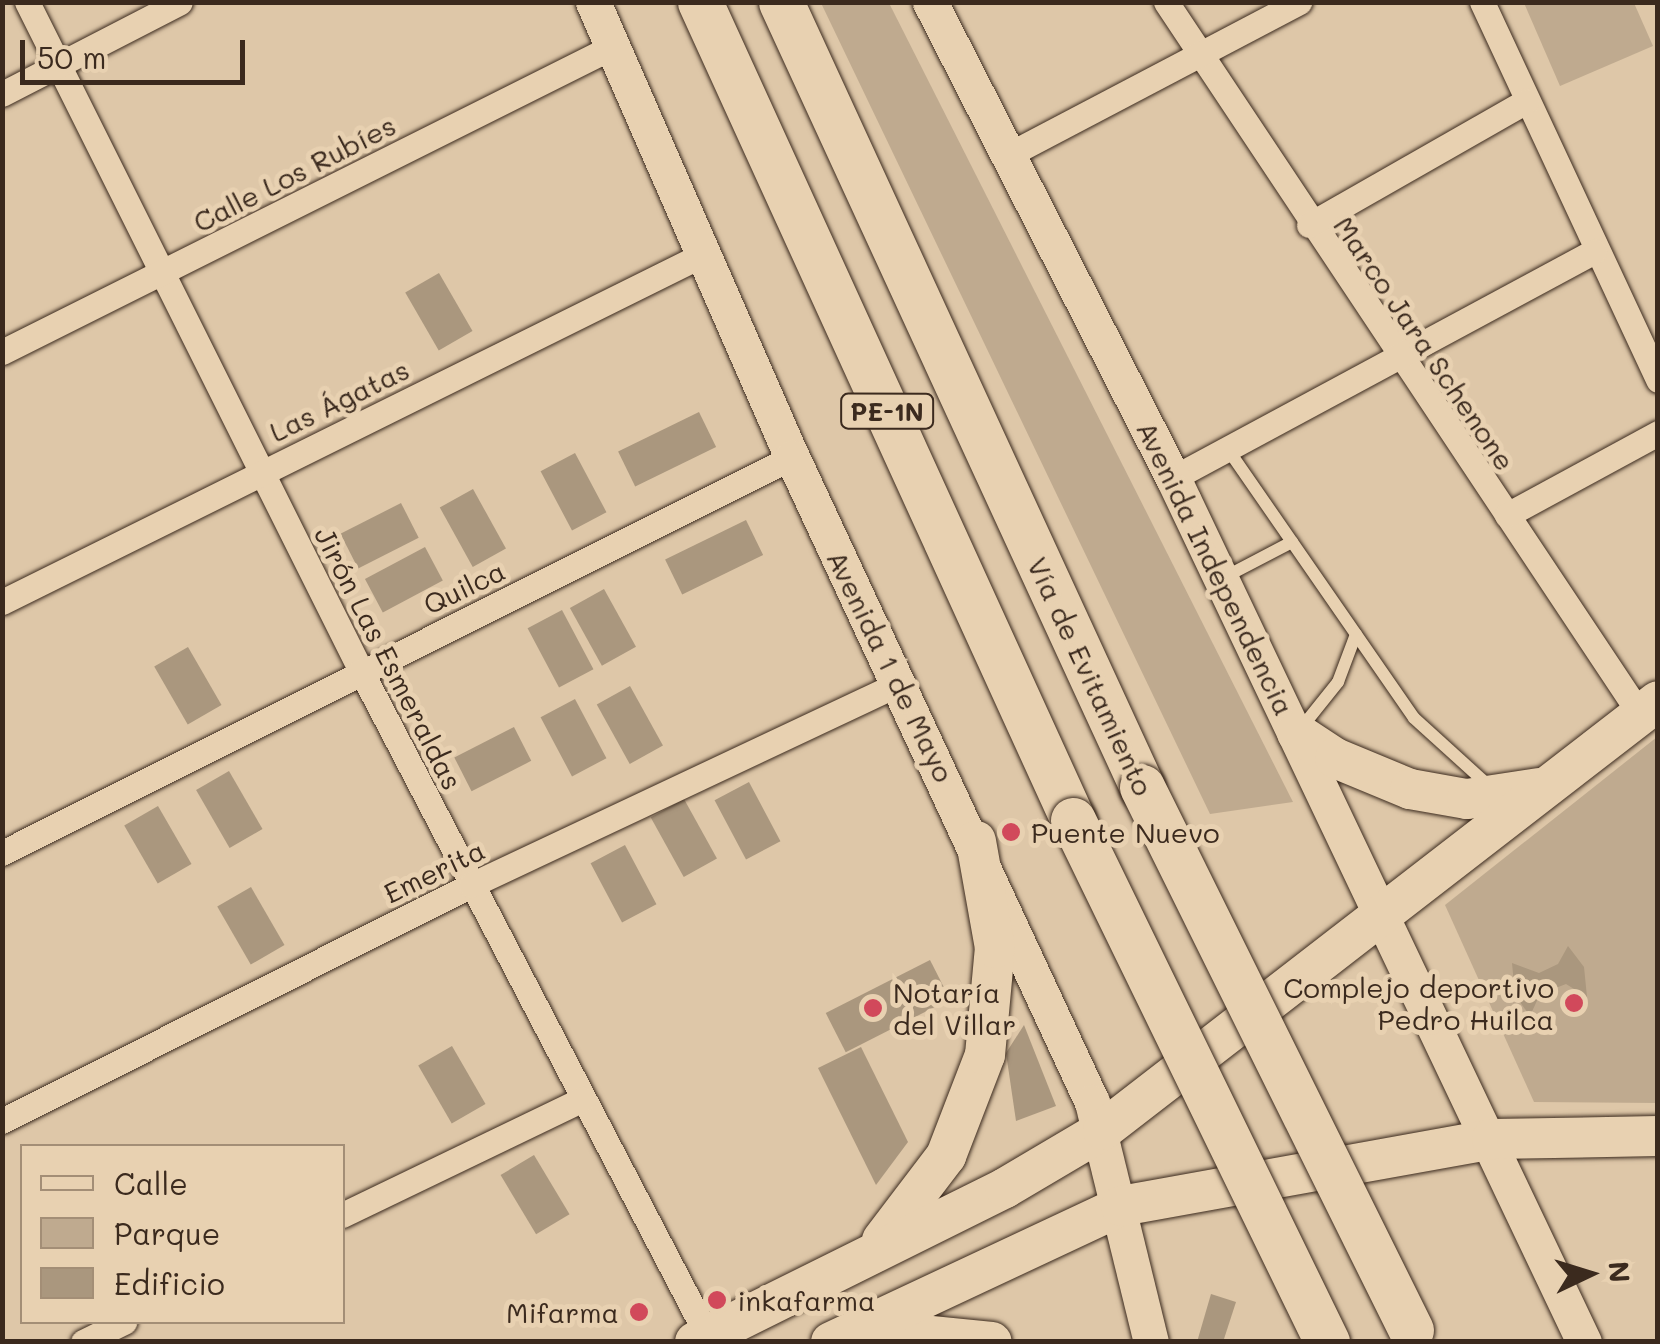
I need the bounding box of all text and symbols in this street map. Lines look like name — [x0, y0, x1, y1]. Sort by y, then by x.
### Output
scale bar — [25, 20, 250, 82]
text: 50 m — [37, 37, 107, 77]
street label: Calle Los Rubíes — [187, 108, 401, 238]
street label: Marco Jara Schenone — [1327, 209, 1523, 477]
street label: Las Ágatas — [264, 352, 414, 448]
road number: PE-1N — [840, 391, 934, 431]
street label: Avenida Independencia — [1130, 415, 1302, 721]
street label: Jirón Las Esmeraldas — [308, 521, 470, 795]
street label: Avenida 1 de Mayo — [820, 545, 962, 787]
street label: Vía de Evitamiento — [1021, 551, 1161, 801]
street label: Quilca — [418, 553, 510, 621]
place label: Puente Nuevo — [1031, 815, 1220, 849]
marker: Puente Nuevo — [1000, 821, 1022, 843]
street label: Emerita — [378, 832, 490, 910]
place label: Complejo deportivo Pedro Huilca — [1283, 970, 1554, 1036]
place label: Notaría del Villar — [893, 975, 1016, 1041]
marker: Complejo deportivo Pedro Huilca — [1563, 992, 1585, 1014]
marker: Notaría del Villar — [862, 997, 884, 1019]
legend — [20, 1144, 345, 1324]
text: Calle — [114, 1163, 188, 1203]
text: Parque — [114, 1213, 220, 1253]
north arrow — [1540, 1224, 1640, 1324]
text: N — [1601, 1260, 1639, 1284]
text: Edificio — [114, 1263, 225, 1303]
place label: inkafarma — [737, 1283, 876, 1317]
marker: inkafarma — [706, 1289, 728, 1311]
place label: Mifarma — [506, 1295, 619, 1329]
marker: Mifarma — [628, 1301, 650, 1323]

